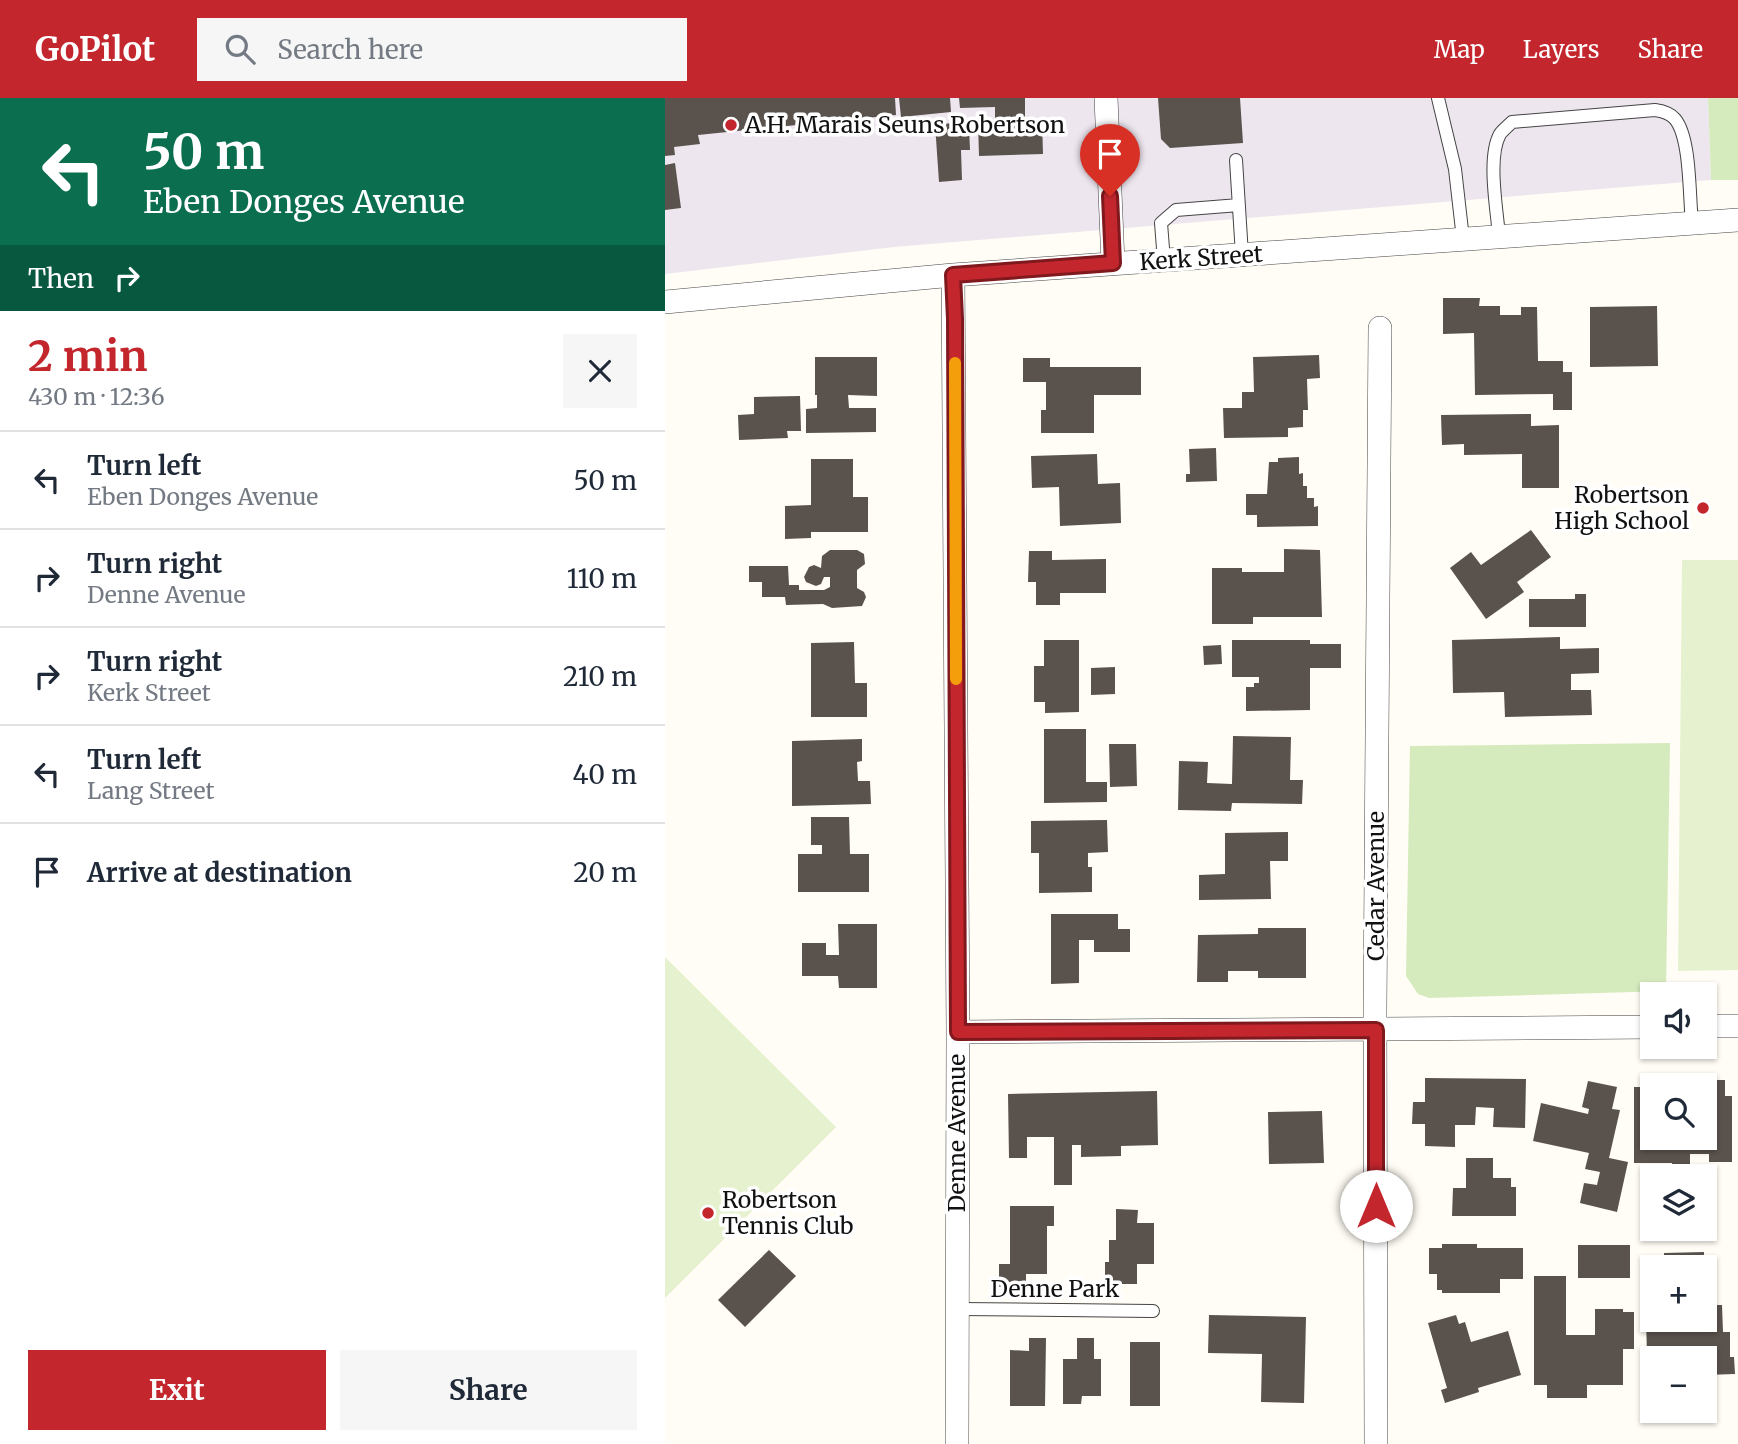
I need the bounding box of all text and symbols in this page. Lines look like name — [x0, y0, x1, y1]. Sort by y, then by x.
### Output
search box — [197, 18, 687, 81]
text: GoPilot — [35, 29, 155, 70]
icon: search — [221, 30, 259, 68]
text: Search here — [277, 33, 423, 66]
text: Map — [1434, 34, 1485, 65]
text: Layers — [1523, 34, 1599, 65]
text: Share — [1637, 34, 1703, 65]
place label: A.H. Marais Seuns Robertson — [744, 110, 1065, 139]
marker: A.H. Marais Seuns Robertson — [723, 117, 739, 133]
text: 50 m — [143, 121, 264, 182]
pin — [1080, 124, 1140, 196]
icon: left — [28, 126, 119, 217]
icon: arrive — [1091, 135, 1129, 173]
text: Eben Donges Avenue — [143, 182, 465, 222]
street label: Kerk Street — [1138, 239, 1264, 276]
icon: right — [108, 259, 146, 297]
text: Then — [28, 262, 94, 295]
text: 2 min — [28, 330, 148, 382]
button: close — [563, 334, 637, 408]
text: 430 m · 12:36 — [28, 382, 165, 411]
text: Turn left — [87, 449, 201, 482]
icon: left — [28, 461, 66, 499]
text: 50 m — [573, 464, 637, 497]
place label: Robertson High School — [1554, 480, 1689, 535]
text: Eben Donges Avenue — [87, 482, 318, 511]
marker: Robertson High School — [1695, 500, 1711, 516]
text: Turn right — [87, 547, 222, 580]
icon: right — [28, 559, 66, 597]
text: 110 m — [567, 562, 637, 595]
text: Denne Avenue — [87, 580, 245, 609]
text: Turn right — [87, 645, 222, 678]
icon: right — [28, 657, 66, 695]
text: 210 m — [563, 660, 637, 693]
text: Kerk Street — [87, 678, 211, 707]
text: Turn left — [87, 743, 201, 776]
icon: left — [28, 755, 66, 793]
text: 40 m — [573, 758, 637, 791]
text: Lang Street — [87, 776, 214, 805]
street label: Cedar Avenue — [1361, 811, 1390, 961]
icon: arrive — [28, 853, 66, 891]
text: Arrive at destination — [87, 856, 352, 889]
text: 20 m — [573, 856, 637, 889]
map controls — [1640, 982, 1717, 1423]
button: sound — [1640, 982, 1717, 1059]
street label: Denne Avenue — [942, 1054, 971, 1212]
button: search — [1640, 1073, 1717, 1150]
button: layers — [1640, 1164, 1717, 1241]
position arrow — [1339, 1169, 1413, 1243]
place label: Robertson Tennis Club — [722, 1185, 854, 1240]
marker: Robertson Tennis Club — [700, 1205, 716, 1221]
button: + — [1640, 1255, 1717, 1332]
street label: Denne Park — [991, 1274, 1120, 1303]
button: − — [1640, 1346, 1717, 1423]
button: Exit — [28, 1350, 326, 1430]
button: Share — [340, 1350, 637, 1430]

